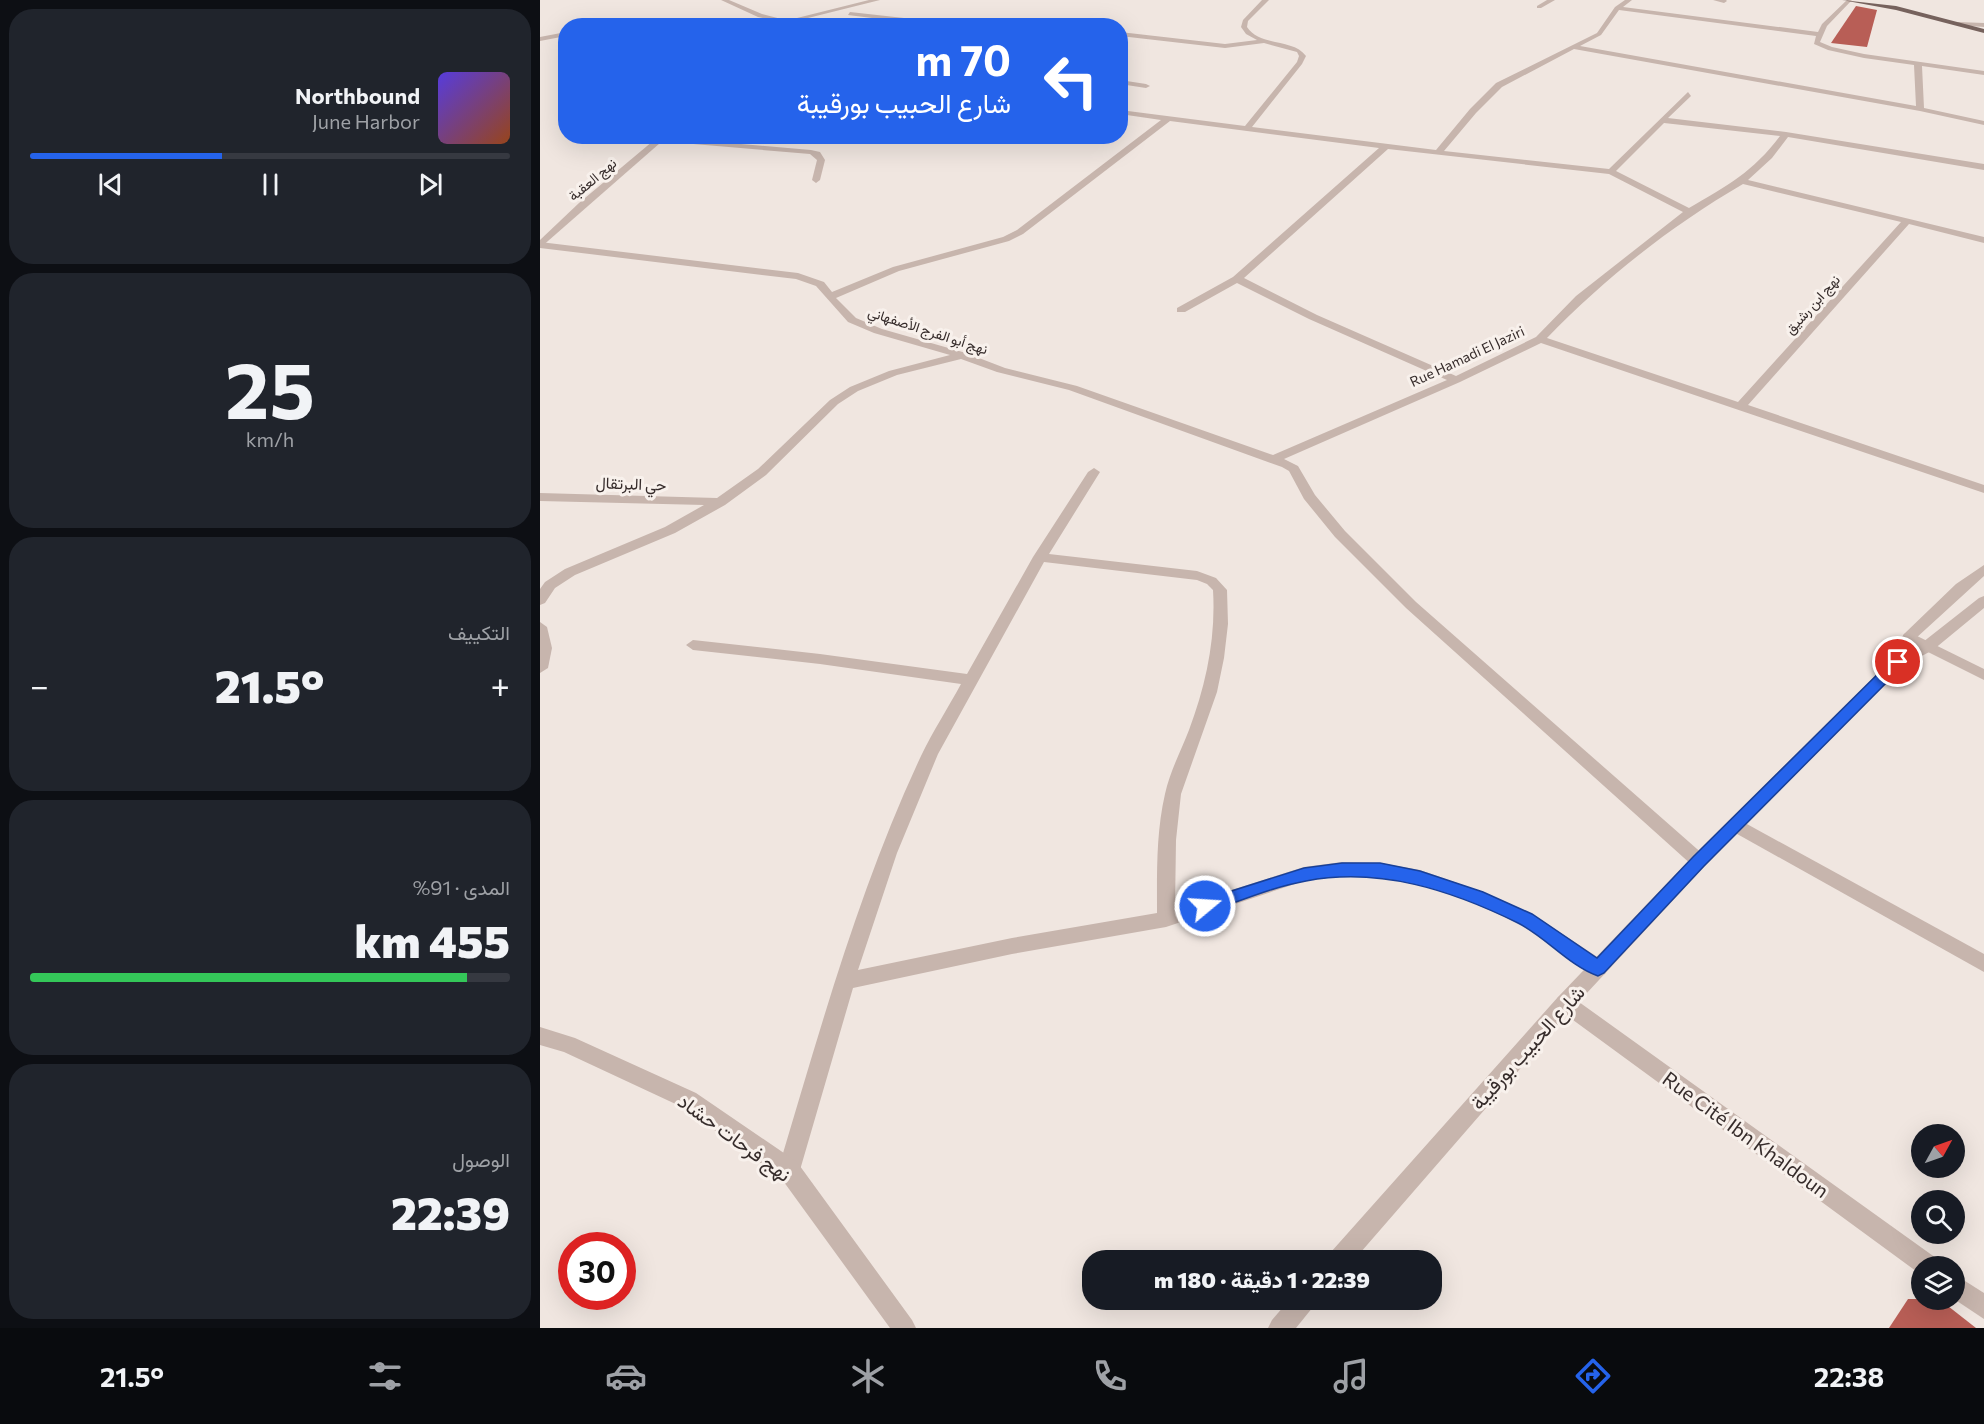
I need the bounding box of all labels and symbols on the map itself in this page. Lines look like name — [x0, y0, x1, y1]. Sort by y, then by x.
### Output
street label: نهج العقبة — [564, 154, 621, 206]
street label: نهج ابن رشيق — [1781, 271, 1845, 339]
street label: نهج أبو الفرج الأصفهاني — [865, 303, 990, 361]
street label: Rue Hamadi El Jaziri — [1407, 322, 1527, 390]
street label: حي البرتقال — [595, 472, 667, 499]
pin — [1872, 636, 1923, 687]
position arrow — [1173, 874, 1237, 938]
street label: شارع الحبيب بورقيبة — [1465, 980, 1591, 1116]
street label: Rue Cité Ibn Khaldoun — [1658, 1066, 1834, 1202]
street label: نهج فرحات حشاد — [672, 1088, 796, 1188]
north arrow — [1911, 1124, 1965, 1178]
speed limit sign: 30 — [558, 1232, 636, 1310]

